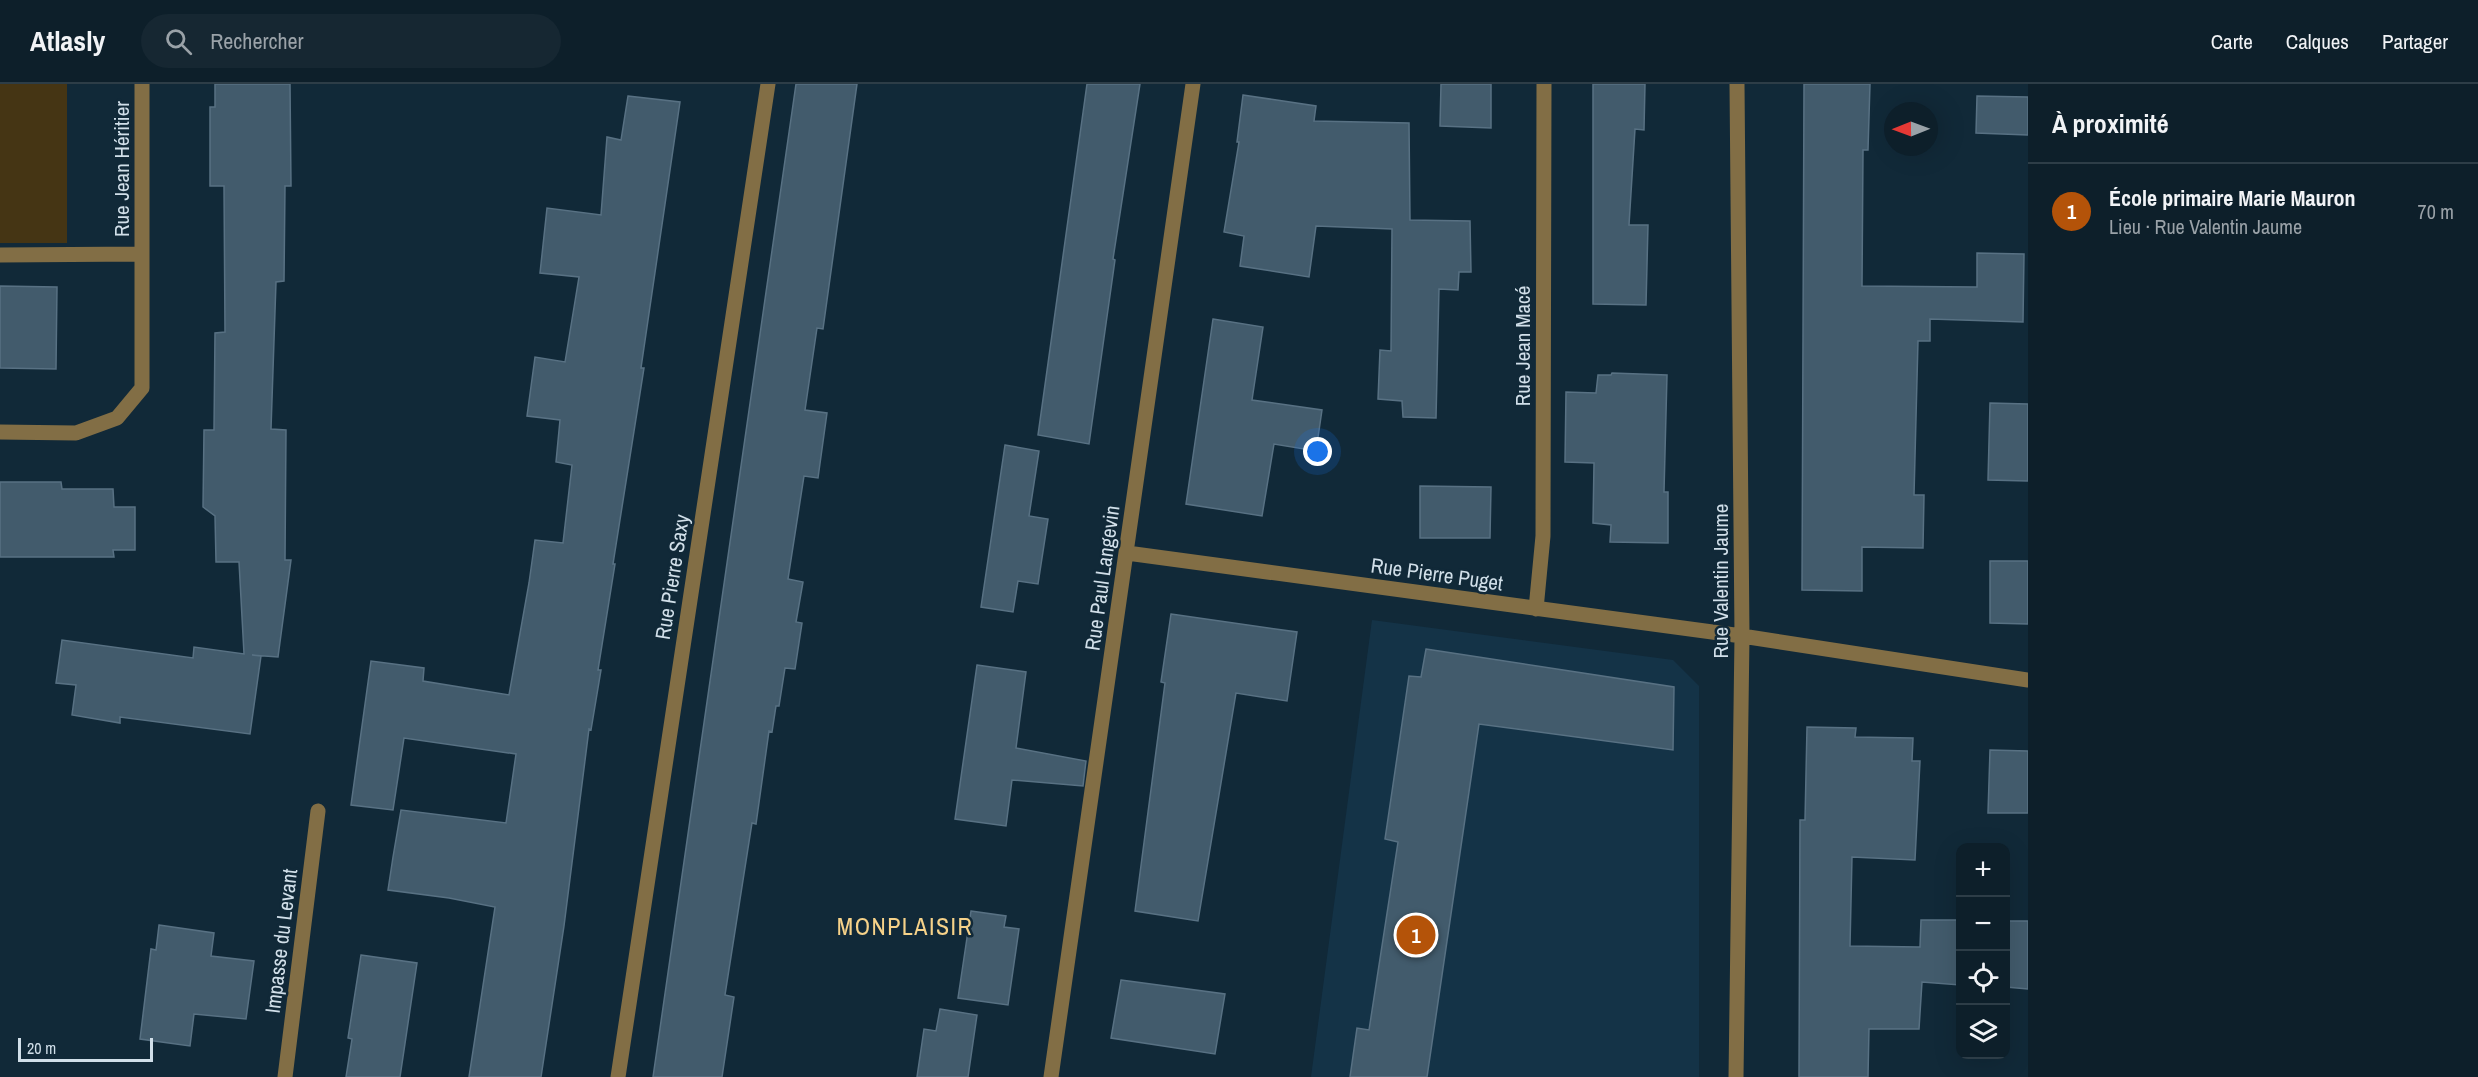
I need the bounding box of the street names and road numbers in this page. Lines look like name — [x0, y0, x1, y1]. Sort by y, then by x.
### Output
street label: Rue Jean Héritier — [107, 101, 136, 237]
street label: Rue Jean Macé — [1508, 286, 1537, 406]
street label: Rue Paul Langevin — [1077, 503, 1127, 653]
street label: Rue Valentin Jaume — [1706, 504, 1735, 658]
street label: Rue Pierre Saxy — [648, 512, 696, 642]
street label: Rue Pierre Puget — [1369, 550, 1505, 598]
street label: Impasse du Levant — [258, 867, 304, 1015]

